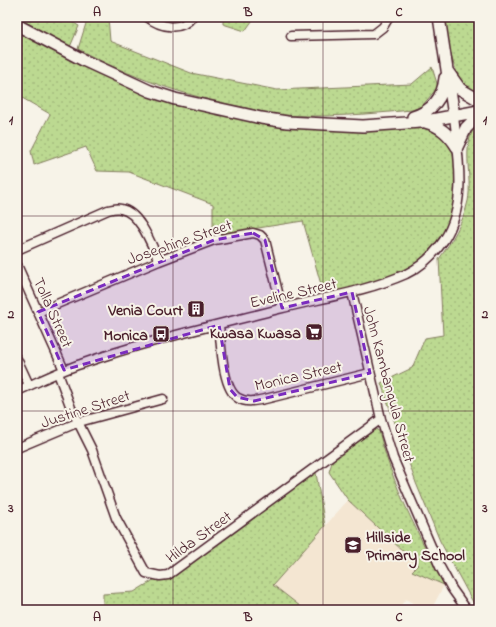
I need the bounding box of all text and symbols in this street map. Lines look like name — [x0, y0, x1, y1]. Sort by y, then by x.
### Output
text: A — [93, 3, 101, 22]
text: B — [243, 3, 253, 22]
text: C — [395, 3, 403, 22]
text: 1 — [9, 111, 14, 130]
text: 1 — [483, 111, 488, 130]
street label: Josephine Street — [124, 214, 236, 272]
street label: Eveline Street — [248, 272, 340, 316]
street label: Tolla Street — [26, 274, 79, 352]
place label: Venia Court — [107, 299, 184, 323]
building icon: Venia Court — [186, 299, 206, 319]
street label: John Kambangula Street — [356, 304, 421, 466]
text: 2 — [7, 305, 15, 324]
text: 2 — [481, 305, 489, 324]
place label: Kwasa Kwasa — [210, 322, 301, 346]
supermarket icon: Kwasa Kwasa — [304, 322, 324, 342]
place label: Monica — [103, 324, 148, 348]
bus stop icon: Monica — [151, 324, 171, 344]
street label: Monica Street — [252, 355, 345, 399]
street label: Justine Street — [38, 384, 134, 436]
text: 3 — [7, 499, 14, 518]
text: 3 — [481, 499, 488, 518]
street label: Hilda Street — [161, 505, 238, 570]
place label: Hillside Primary School — [366, 526, 465, 569]
school or university icon: Hillside Primary School — [343, 535, 363, 555]
text: A — [93, 608, 101, 627]
text: B — [243, 608, 253, 627]
text: C — [395, 608, 403, 627]

